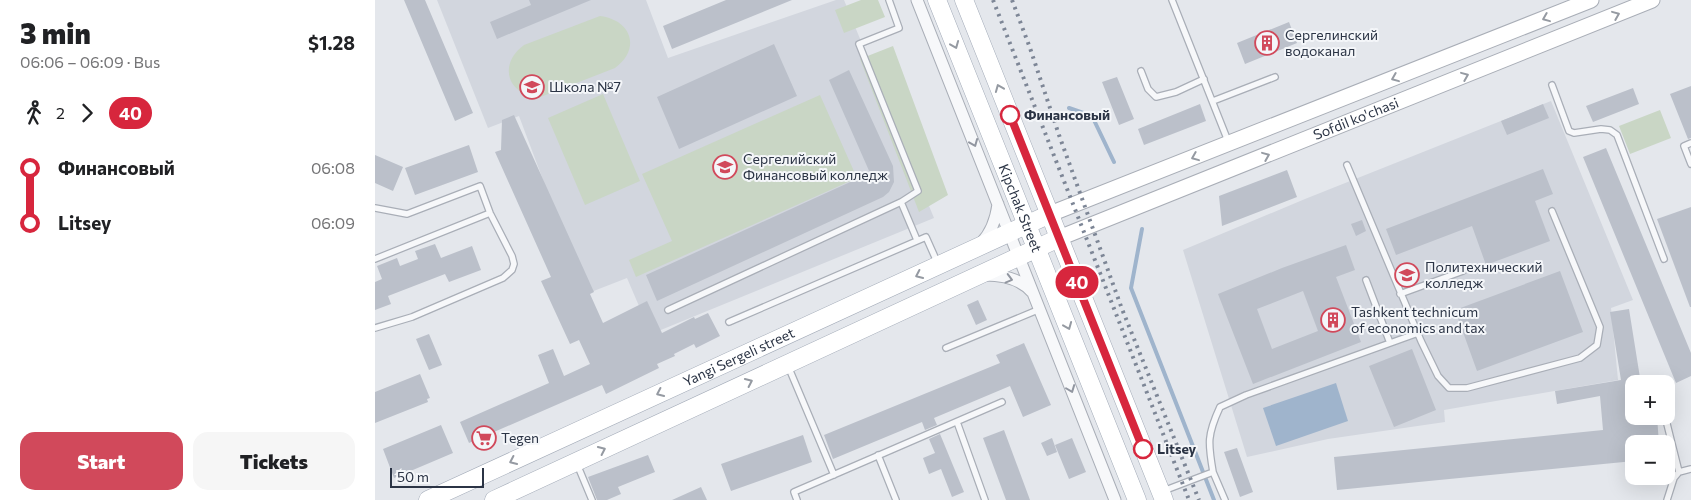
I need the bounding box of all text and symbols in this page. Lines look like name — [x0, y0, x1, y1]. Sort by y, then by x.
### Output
one-way arrow — [1611, 10, 1620, 21]
one-way arrow — [1542, 12, 1551, 22]
text: 3 min — [20, 16, 91, 50]
place label: Сергелинский водоканал — [1285, 26, 1378, 59]
building icon: Сергелинский водоканал — [1254, 30, 1280, 56]
text: $1.28 — [308, 31, 355, 54]
one-way arrow — [949, 40, 960, 49]
text: 06:06 – 06:09 · Bus — [20, 52, 160, 71]
one-way arrow — [1460, 71, 1469, 82]
one-way arrow — [1391, 72, 1400, 82]
school or university icon: Школа №7 — [519, 74, 545, 100]
place label: Школа №7 — [549, 78, 621, 95]
one-way arrow — [995, 84, 1005, 92]
street label: Sofdil ko'chasi — [1311, 94, 1401, 143]
icon: walk — [20, 99, 48, 127]
icon: forward — [73, 99, 101, 127]
text: 40 — [119, 102, 142, 124]
text: 2 — [56, 103, 65, 122]
marker: Финансовый — [1000, 105, 1020, 125]
place label: Финансовый — [1024, 106, 1110, 123]
one-way arrow — [968, 138, 979, 147]
place label: Сергелийский Финансовый колледж — [743, 150, 888, 183]
one-way arrow — [1191, 151, 1200, 161]
one-way arrow — [1261, 152, 1269, 162]
school or university icon: Сергелийский Финансовый колледж — [712, 154, 738, 180]
text: Финансовый — [58, 156, 175, 179]
text: 06:08 — [311, 158, 355, 177]
street label: Kipchak Street — [995, 161, 1046, 255]
text: Litsey — [58, 211, 111, 234]
text: 06:09 — [311, 213, 355, 232]
place label: Политехнический колледж — [1425, 258, 1542, 291]
school or university icon: Политехнический колледж — [1394, 262, 1420, 288]
line badge: 40 — [1055, 266, 1099, 298]
one-way arrow — [915, 268, 924, 279]
text: 40 — [1065, 271, 1089, 293]
one-way arrow — [1005, 273, 1013, 283]
place label: Tashkent technicum of economics and tax — [1351, 303, 1485, 336]
building icon: Tashkent technicum of economics and tax — [1320, 307, 1346, 333]
one-way arrow — [1062, 321, 1072, 330]
street label: Yangi Sergeli street — [680, 324, 797, 390]
map controls — [1625, 375, 1675, 485]
button: + — [1625, 375, 1675, 425]
one-way arrow — [744, 377, 753, 388]
one-way arrow — [1065, 384, 1076, 393]
one-way arrow — [656, 387, 665, 398]
supermarket icon: Tegen — [471, 425, 497, 451]
place label: Tegen — [501, 429, 539, 446]
button: Start — [20, 432, 183, 490]
button: Tickets — [193, 432, 355, 490]
button: − — [1625, 435, 1675, 485]
marker: Litsey — [1133, 439, 1153, 459]
place label: Litsey — [1157, 440, 1197, 457]
one-way arrow — [597, 446, 606, 456]
one-way arrow — [509, 455, 518, 466]
scale bar — [390, 465, 484, 488]
text: 50 m — [397, 468, 429, 485]

